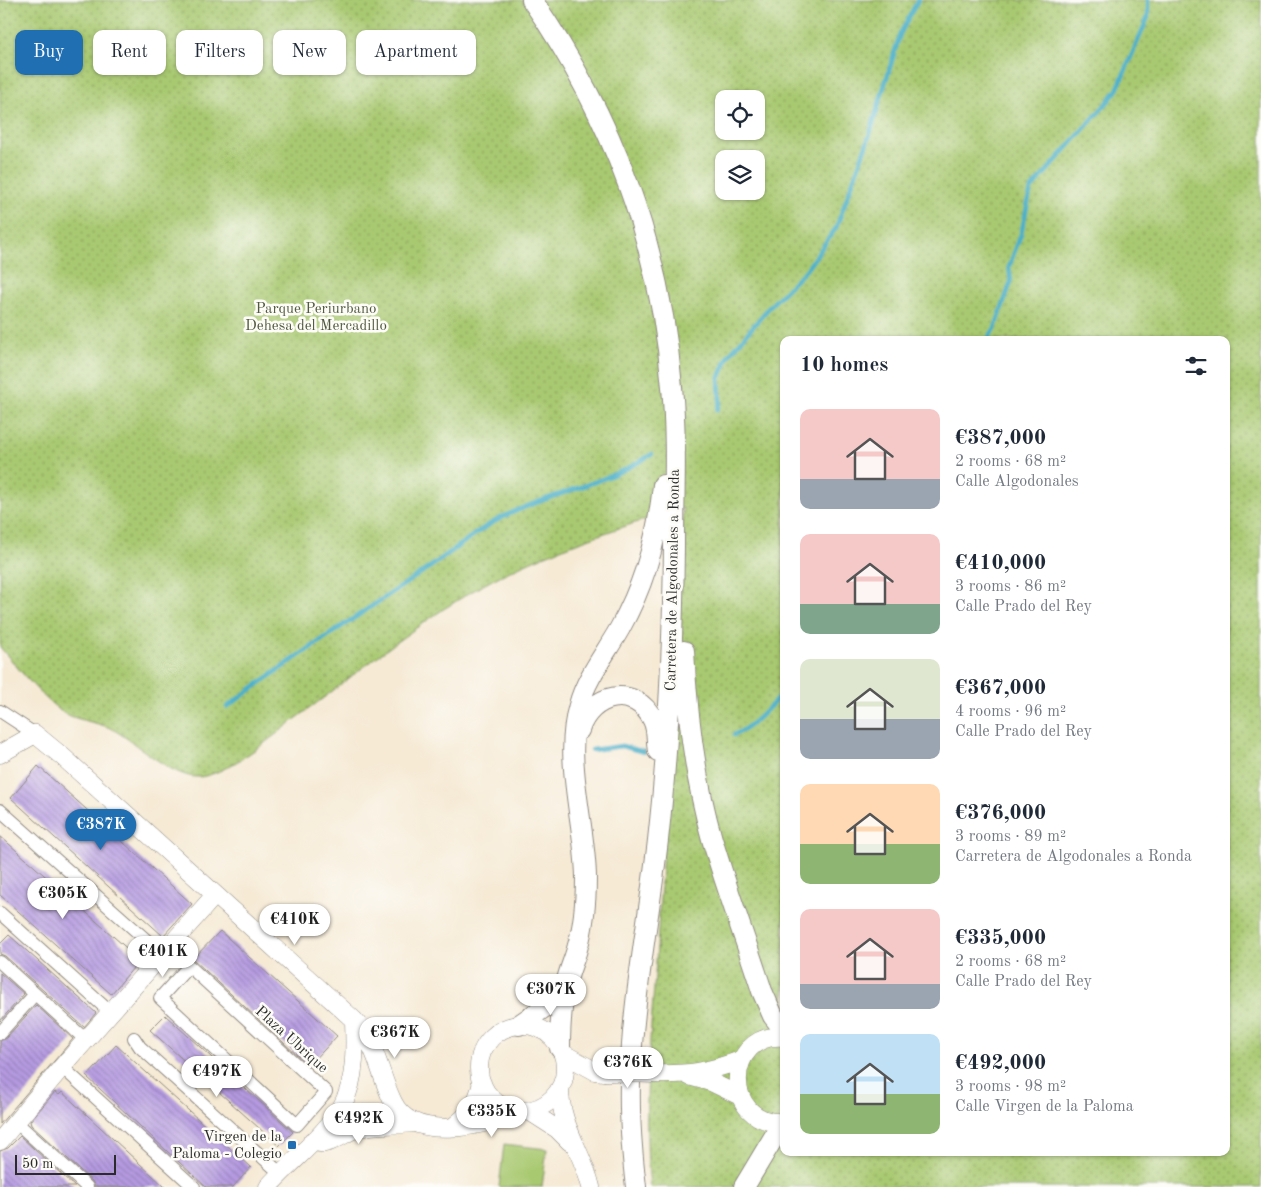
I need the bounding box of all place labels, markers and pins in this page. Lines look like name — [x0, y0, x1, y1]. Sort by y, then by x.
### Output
pin: €387K — [66, 808, 136, 851]
pin: €305K — [28, 878, 98, 920]
pin: €410K — [260, 904, 330, 946]
pin: €401K — [128, 936, 198, 978]
pin: €307K — [516, 974, 586, 1016]
pin: €367K — [360, 1016, 430, 1059]
pin: €376K — [593, 1046, 663, 1089]
pin: €497K — [182, 1056, 252, 1098]
pin: €335K — [457, 1096, 527, 1138]
pin: €492K — [324, 1102, 394, 1145]
place label: Virgen de la Paloma - Colegio — [172, 1130, 283, 1162]
marker: Virgen de la Paloma - Colegio — [286, 1139, 298, 1151]

